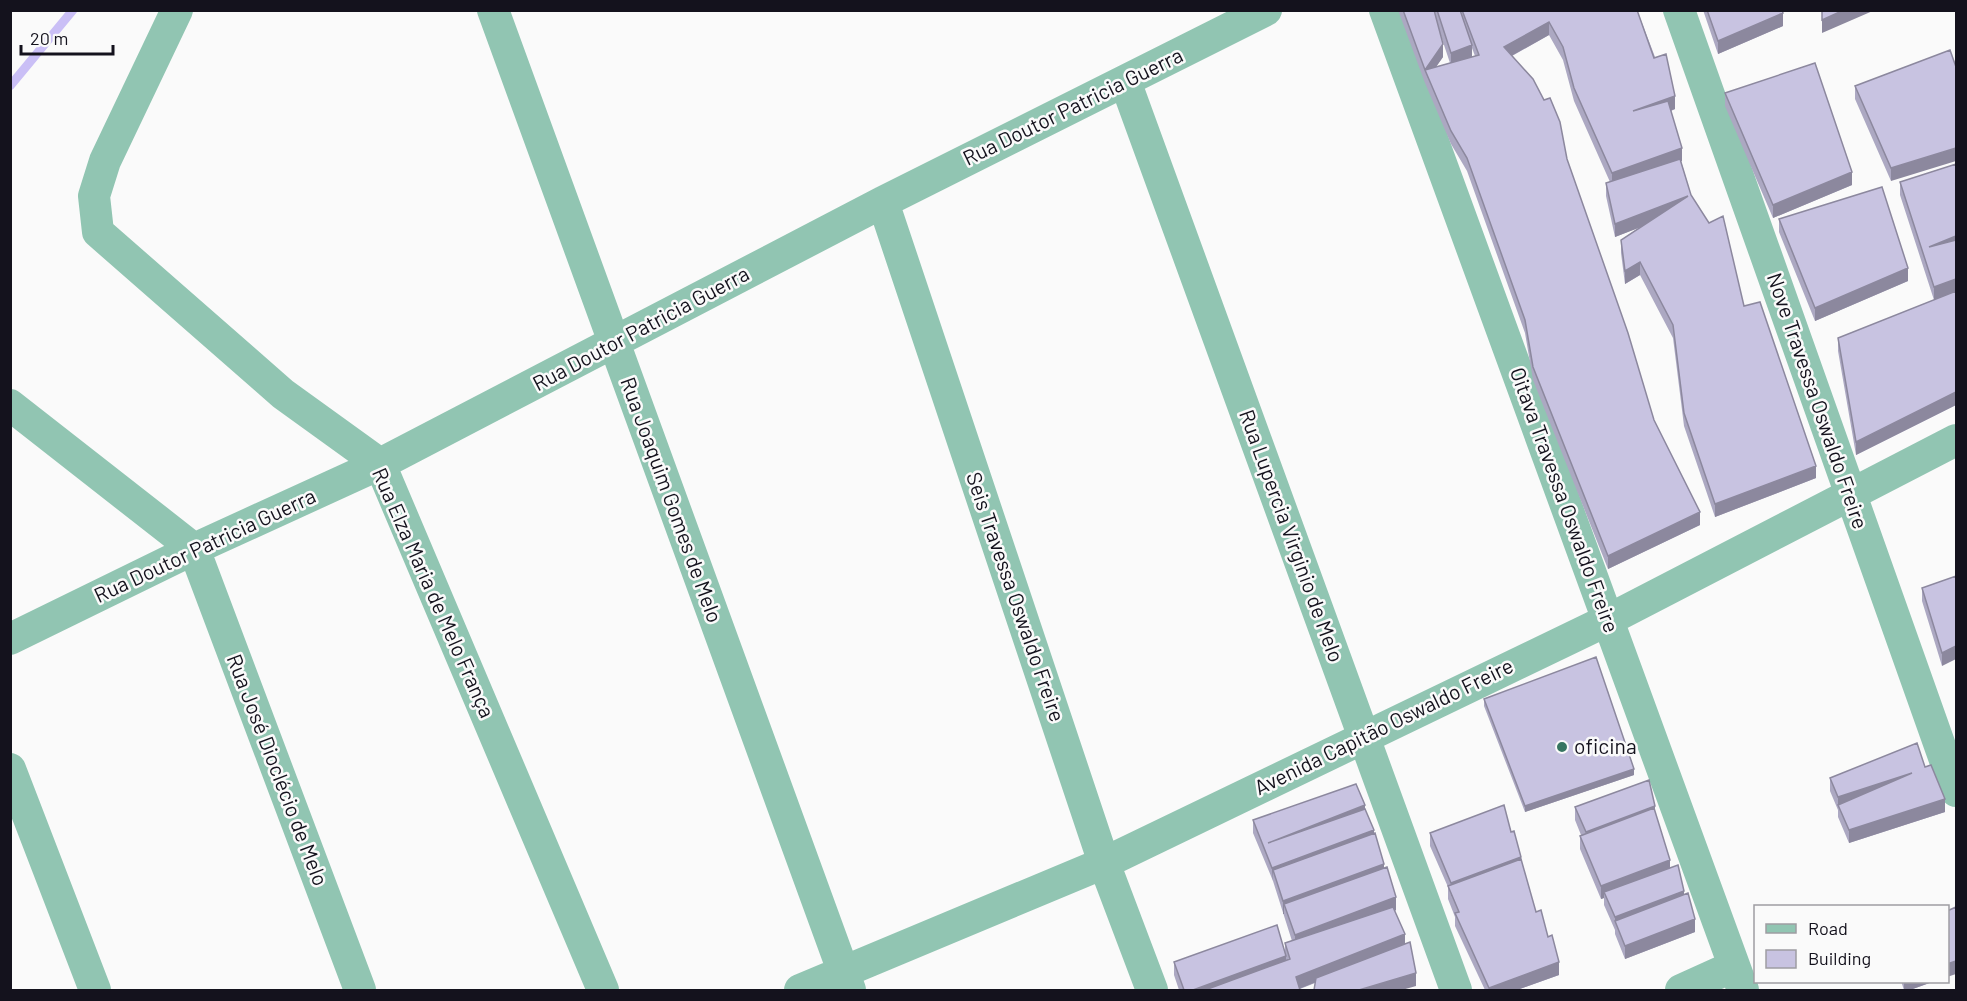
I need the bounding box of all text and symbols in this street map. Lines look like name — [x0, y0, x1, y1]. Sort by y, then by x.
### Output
scale bar — [21, 18, 112, 56]
text: 20 m — [30, 27, 68, 49]
street label: Rua Doutor Patricia Guerra — [958, 41, 1186, 170]
street label: Rua Doutor Patricia Guerra — [528, 260, 753, 395]
street label: Nove Travessa Oswaldo Freire — [1763, 269, 1874, 532]
street label: Oitava Travessa Oswaldo Freire — [1506, 363, 1625, 636]
street label: Rua Joaquim Gomes de Melo — [616, 373, 728, 626]
street label: Rua Lupercia Virginio de Melo — [1235, 406, 1350, 665]
street label: Rua Elza Maria de Melo França — [368, 464, 501, 721]
street label: Seis Travessa Oswaldo Freire — [962, 468, 1071, 725]
street label: Rua Doutor Patricia Guerra — [90, 482, 319, 607]
street label: Rua José Dioclécio de Melo — [223, 650, 334, 889]
street label: Avenida Capitão Oswaldo Freire — [1250, 652, 1517, 799]
place label: oficina — [1574, 733, 1637, 758]
marker: oficina — [1555, 740, 1569, 754]
legend — [1754, 905, 1949, 983]
text: Road — [1808, 917, 1848, 939]
text: Building — [1808, 947, 1871, 969]

